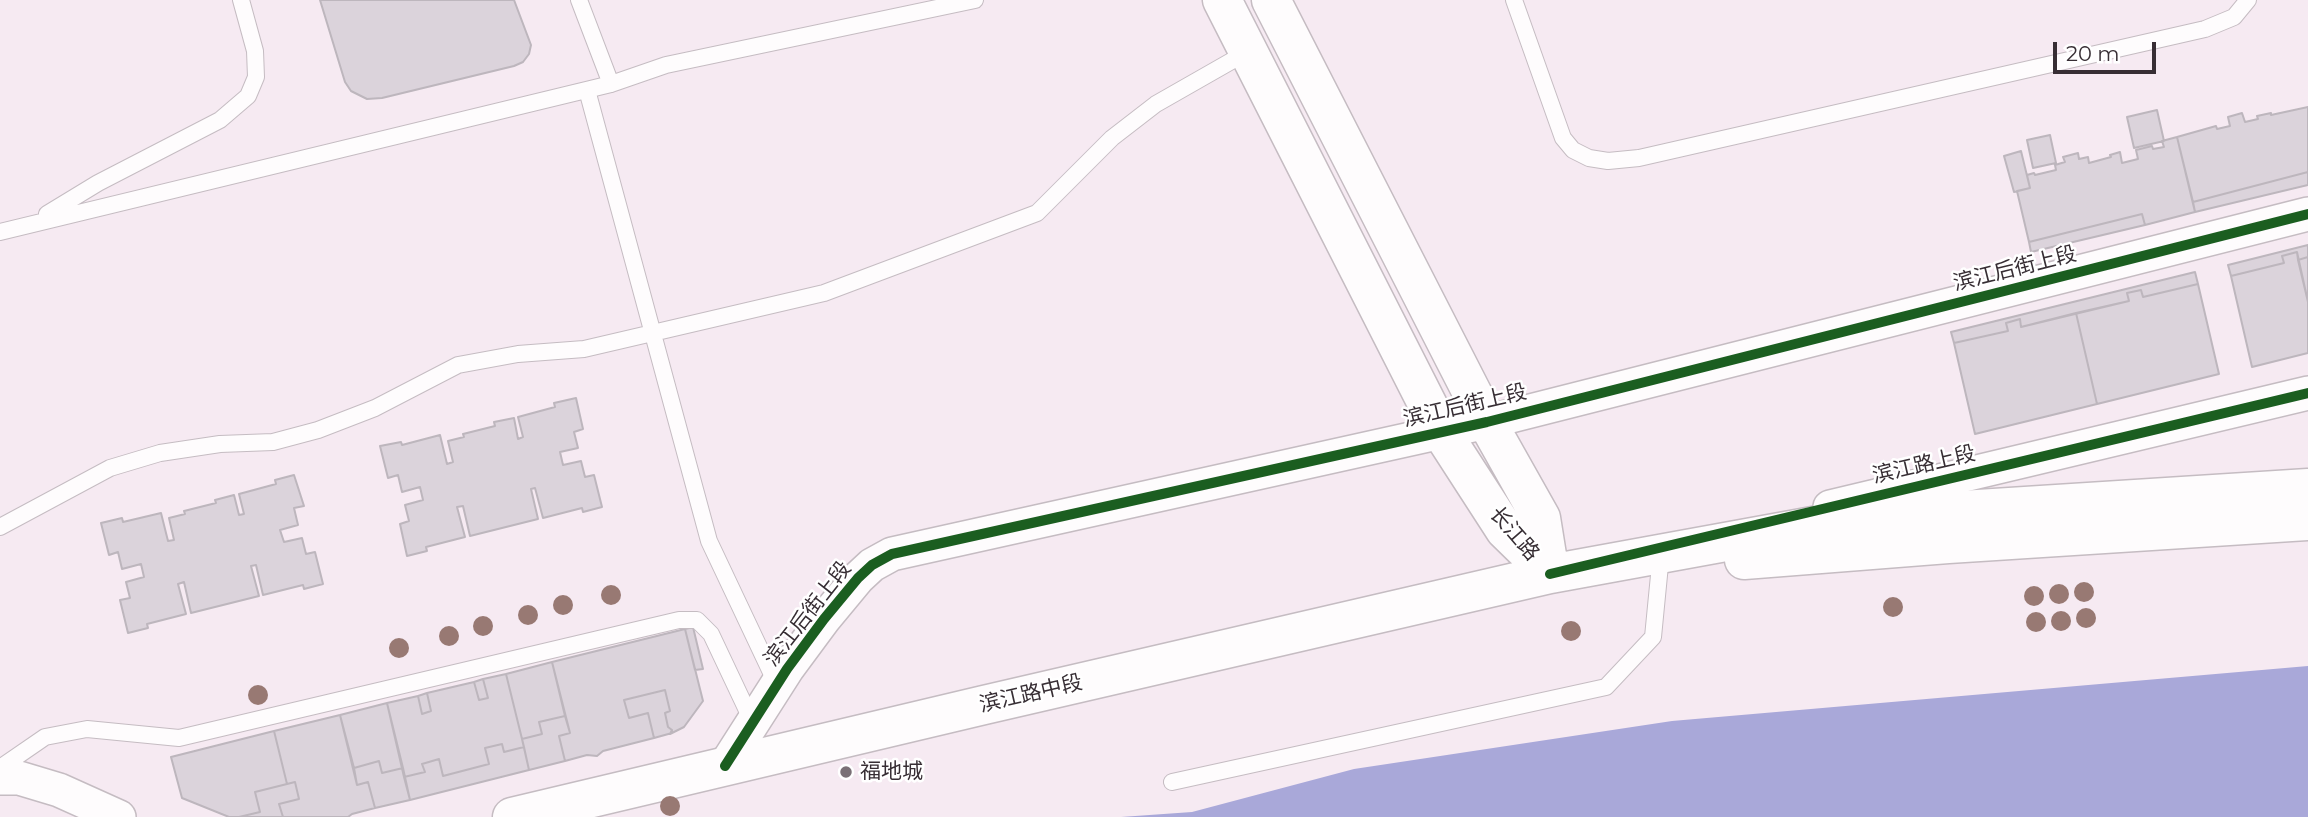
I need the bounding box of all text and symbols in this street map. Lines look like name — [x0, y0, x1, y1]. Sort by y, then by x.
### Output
scale bar — [2056, 28, 2159, 72]
text: 20 m — [2066, 41, 2120, 66]
street label: 滨江后街上段 — [1951, 242, 2079, 296]
street label: 滨江后街上段 — [1401, 380, 1529, 432]
street label: 滨江路上段 — [1870, 441, 1978, 489]
street label: 长江路 — [1484, 502, 1544, 566]
street label: 滨江后街上段 — [759, 557, 857, 671]
street label: 滨江路中段 — [977, 670, 1085, 718]
place label: 福地城 — [860, 759, 923, 785]
marker: 福地城 — [838, 764, 854, 780]

